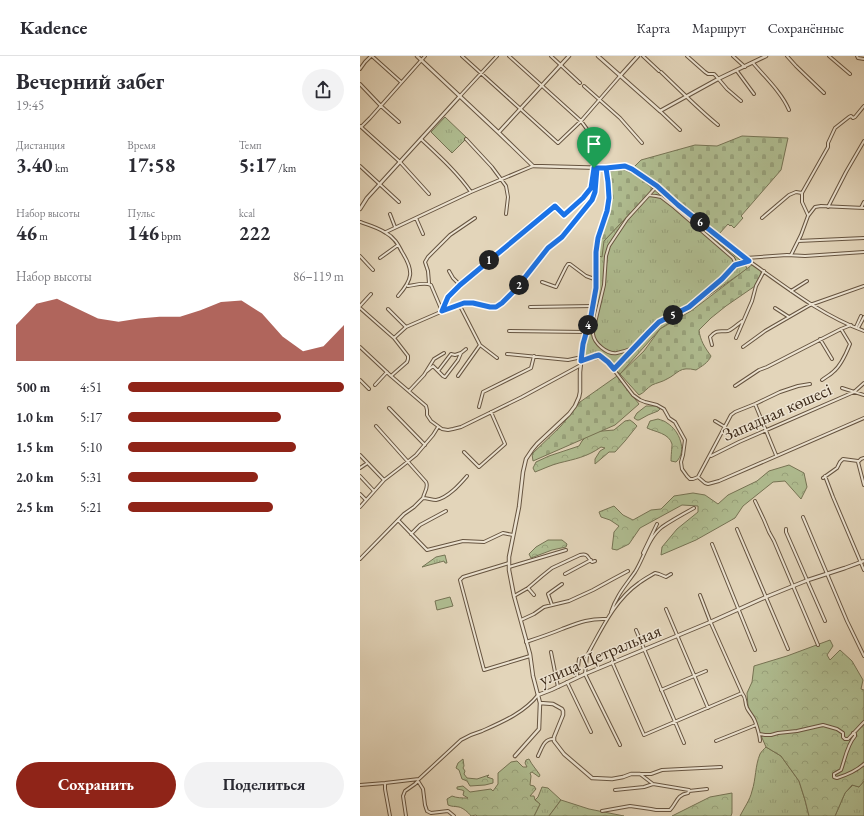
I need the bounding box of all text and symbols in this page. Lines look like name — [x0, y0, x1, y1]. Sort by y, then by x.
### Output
text: Kadence — [20, 15, 87, 40]
text: Карта — [637, 19, 670, 37]
text: Маршрут — [692, 19, 746, 37]
text: Сохранённые — [768, 19, 844, 37]
text: Вечерний забег — [16, 67, 164, 96]
button: share — [302, 69, 344, 111]
text: 19:45 — [16, 97, 44, 114]
pin — [577, 127, 611, 168]
icon: arrive — [583, 133, 605, 155]
text: Дистанция — [16, 138, 65, 152]
text: Время — [127, 138, 156, 152]
text: Темп — [239, 138, 262, 152]
text: 3.40 — [16, 152, 53, 178]
text: 17:58 — [127, 152, 175, 178]
text: 5:17 — [239, 152, 276, 178]
text: km — [53, 161, 69, 175]
text: /km — [276, 161, 296, 175]
text: Набор высоты — [16, 206, 80, 220]
text: Пульс — [127, 206, 155, 220]
text: kcal — [239, 206, 255, 220]
pin: 6 — [690, 212, 710, 232]
text: 6 — [697, 215, 703, 229]
text: 46 — [16, 220, 37, 246]
text: 146 — [127, 220, 159, 246]
text: 222 — [239, 220, 270, 246]
text: m — [37, 229, 48, 243]
text: bpm — [159, 229, 181, 243]
pin: 1 — [479, 250, 499, 270]
text: 1 — [486, 253, 492, 267]
text: Набор высоты — [16, 268, 92, 285]
text: 86–119 m — [293, 268, 344, 285]
pin: 2 — [509, 275, 529, 295]
text: 2 — [516, 278, 522, 292]
pin: 5 — [663, 305, 683, 325]
text: 5 — [670, 308, 676, 322]
pin: 4 — [578, 315, 598, 335]
text: 4 — [585, 318, 591, 332]
street label: Западная көшесі — [719, 377, 836, 446]
text: 500 m — [16, 379, 50, 396]
text: 4:51 — [80, 379, 102, 396]
text: 1.0 km — [16, 409, 54, 426]
text: 5:17 — [80, 409, 102, 426]
text: 1.5 km — [16, 439, 54, 456]
text: 5:10 — [80, 439, 102, 456]
text: 2.0 km — [16, 469, 54, 486]
text: 5:31 — [80, 469, 102, 486]
text: 2.5 km — [16, 499, 54, 516]
text: 5:21 — [80, 499, 102, 516]
street label: улица Цетральная — [535, 618, 664, 691]
button: Сохранить — [16, 762, 176, 808]
button: Поделиться — [184, 762, 344, 808]

